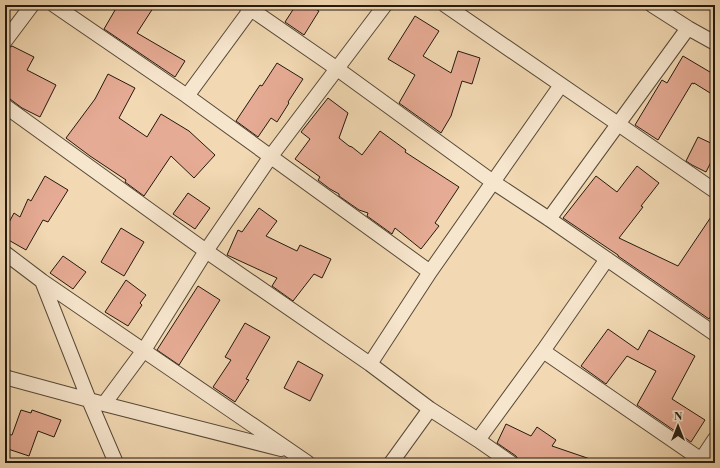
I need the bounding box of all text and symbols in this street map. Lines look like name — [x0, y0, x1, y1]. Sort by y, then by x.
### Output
north arrow — [658, 406, 698, 446]
text: N — [674, 410, 683, 424]

